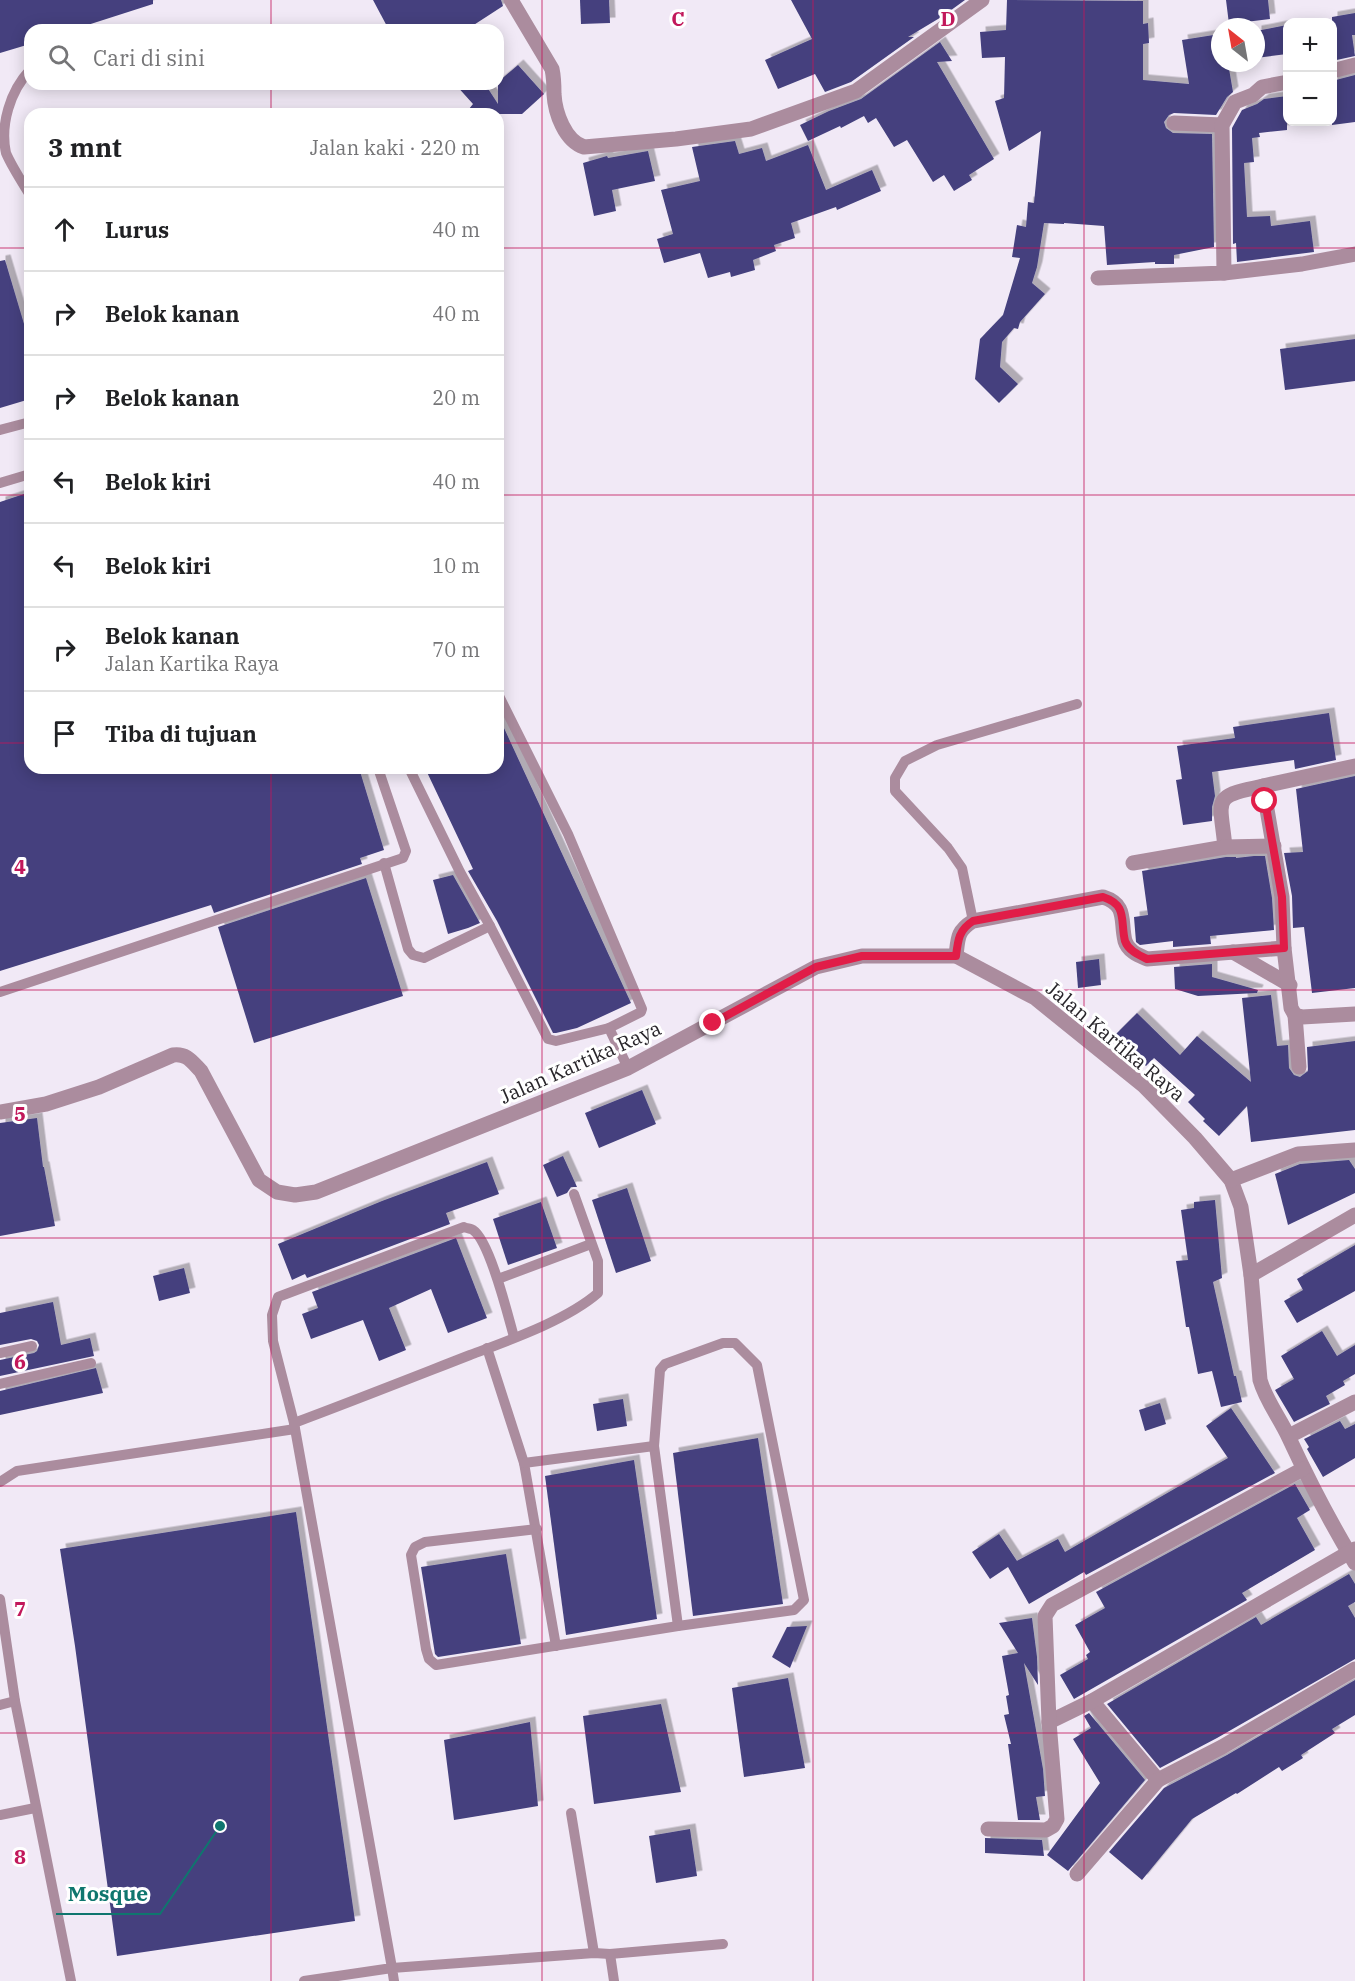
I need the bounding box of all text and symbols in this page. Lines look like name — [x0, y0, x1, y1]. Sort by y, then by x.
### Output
text: C — [671, 5, 685, 32]
text: D — [940, 5, 956, 32]
north arrow — [1211, 18, 1265, 72]
map controls — [1283, 18, 1337, 126]
button: + — [1283, 18, 1337, 72]
search box — [24, 24, 504, 90]
icon: search — [45, 41, 78, 74]
text: Cari di sini — [93, 43, 205, 72]
button: − — [1283, 72, 1337, 126]
text: 3 mnt — [48, 130, 122, 164]
text: Jalan kaki · 220 m — [310, 134, 480, 161]
icon: ahead — [48, 213, 81, 246]
text: Lurus — [105, 215, 169, 244]
text: 40 m — [432, 216, 480, 243]
icon: right — [48, 297, 81, 330]
text: Belok kanan — [105, 299, 240, 328]
text: 40 m — [432, 300, 480, 327]
icon: right — [48, 381, 81, 414]
text: Belok kanan — [105, 383, 240, 412]
text: 20 m — [432, 384, 480, 411]
icon: left — [48, 465, 81, 498]
text: Belok kiri — [105, 467, 211, 496]
text: 40 m — [432, 468, 480, 495]
icon: left — [48, 549, 81, 582]
text: Belok kiri — [105, 551, 211, 580]
text: 10 m — [432, 552, 480, 579]
text: Belok kanan — [105, 621, 240, 650]
icon: right — [48, 633, 81, 666]
text: 70 m — [432, 636, 480, 663]
text: Jalan Kartika Raya — [105, 650, 279, 677]
icon: arrive — [48, 717, 81, 750]
text: Tiba di tujuan — [105, 719, 257, 748]
route start — [1251, 787, 1277, 813]
text: 4 — [14, 853, 26, 880]
street label: Jalan Kartika Raya — [1041, 975, 1191, 1107]
route end — [699, 1009, 725, 1035]
street label: Jalan Kartika Raya — [495, 1014, 665, 1110]
text: 5 — [14, 1100, 26, 1127]
text: 6 — [14, 1348, 26, 1375]
text: 7 — [14, 1595, 26, 1622]
text: 8 — [14, 1843, 26, 1870]
callout: Mosque — [56, 1875, 160, 1914]
text: Mosque — [68, 1879, 148, 1907]

